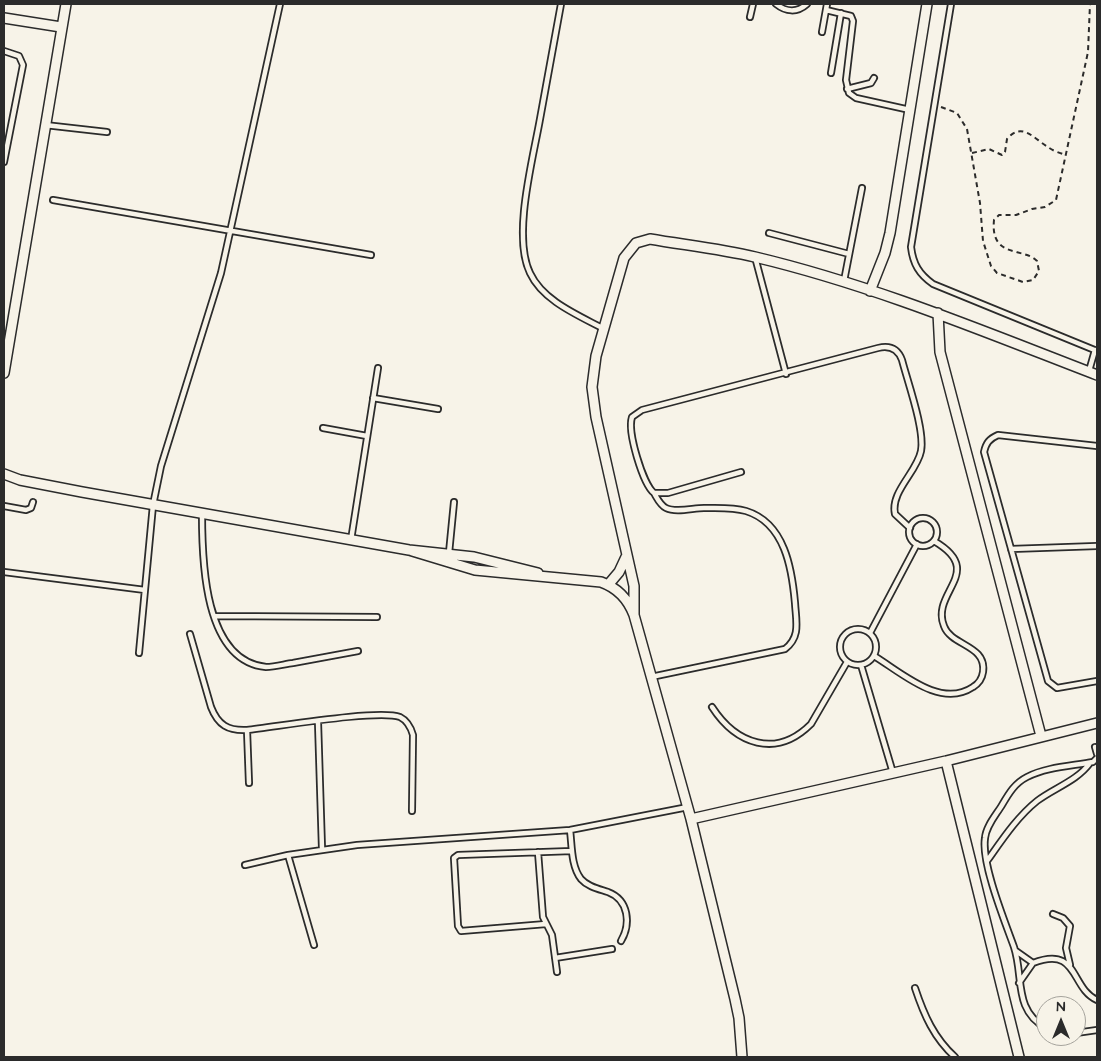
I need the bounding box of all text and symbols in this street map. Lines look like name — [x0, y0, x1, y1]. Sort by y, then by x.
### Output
north arrow — [1036, 996, 1086, 1046]
text: N — [1057, 997, 1065, 1017]

